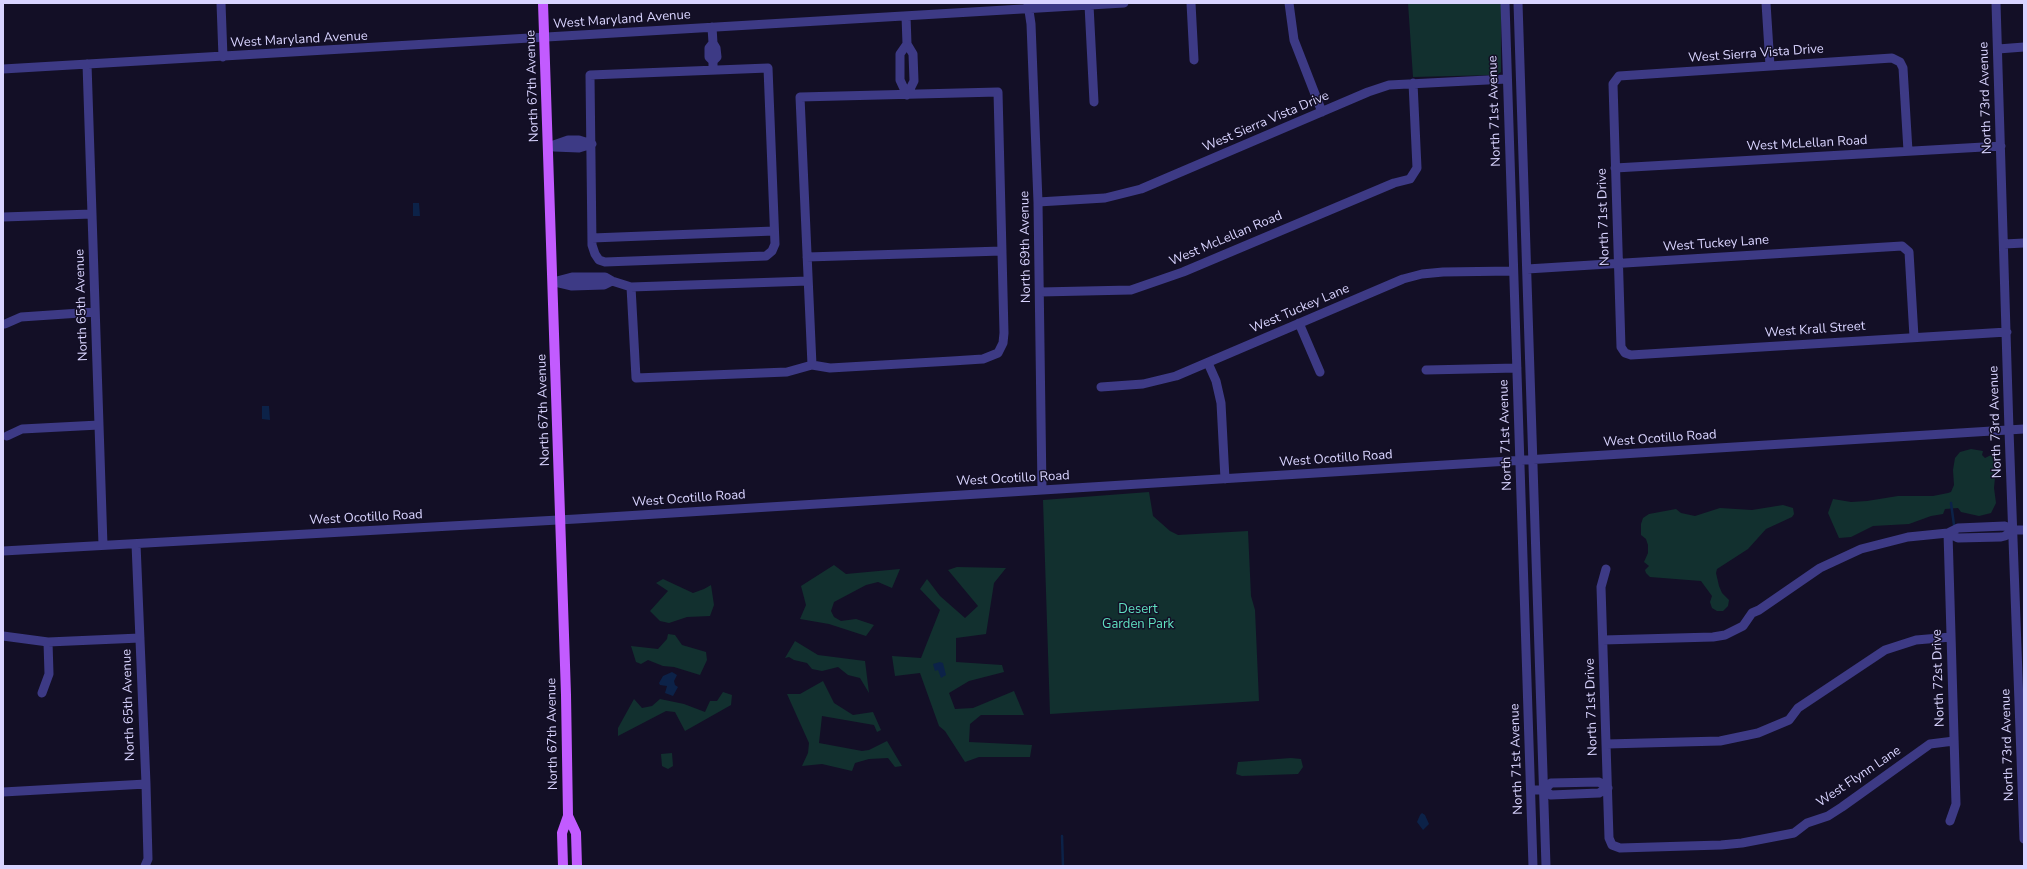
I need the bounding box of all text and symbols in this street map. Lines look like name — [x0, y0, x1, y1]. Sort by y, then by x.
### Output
street label: West Maryland Avenue — [553, 7, 691, 33]
street label: West Maryland Avenue — [230, 29, 368, 51]
street label: North 67th Avenue — [523, 30, 543, 142]
street label: West Sierra Vista Drive — [1688, 41, 1824, 67]
street label: North 73rd Avenue — [1976, 42, 1996, 154]
street label: North 71st Avenue — [1485, 55, 1505, 167]
street label: West Sierra Vista Drive — [1200, 88, 1332, 156]
street label: West McLellan Road — [1746, 133, 1868, 155]
street label: North 71st Drive — [1595, 168, 1613, 266]
street label: North 69th Avenue — [1017, 191, 1035, 303]
street label: West McLellan Road — [1167, 208, 1285, 270]
street label: West Tuckey Lane — [1662, 233, 1770, 255]
street label: North 65th Avenue — [72, 249, 92, 361]
street label: West Tuckey Lane — [1248, 281, 1352, 337]
street label: West Krall Street — [1764, 319, 1866, 341]
street label: North 67th Avenue — [534, 354, 554, 466]
street label: North 73rd Avenue — [1986, 366, 2006, 478]
street label: North 71st Avenue — [1496, 379, 1516, 491]
street label: West Ocotillo Road — [1603, 427, 1717, 451]
street label: West Ocotillo Road — [1279, 447, 1393, 471]
street label: West Ocotillo Road — [956, 468, 1070, 490]
street label: West Ocotillo Road — [632, 487, 746, 511]
street label: West Ocotillo Road — [309, 507, 423, 529]
park label: Desert Garden Park — [1102, 602, 1174, 633]
street label: North 72st Drive — [1930, 629, 1948, 727]
street label: North 65th Avenue — [119, 649, 139, 761]
street label: North 71st Drive — [1583, 658, 1601, 756]
street label: North 67th Avenue — [544, 678, 562, 790]
street label: North 73rd Avenue — [1998, 689, 2018, 801]
street label: North 71st Avenue — [1507, 703, 1527, 815]
street label: West Flynn Lane — [1814, 743, 1904, 811]

